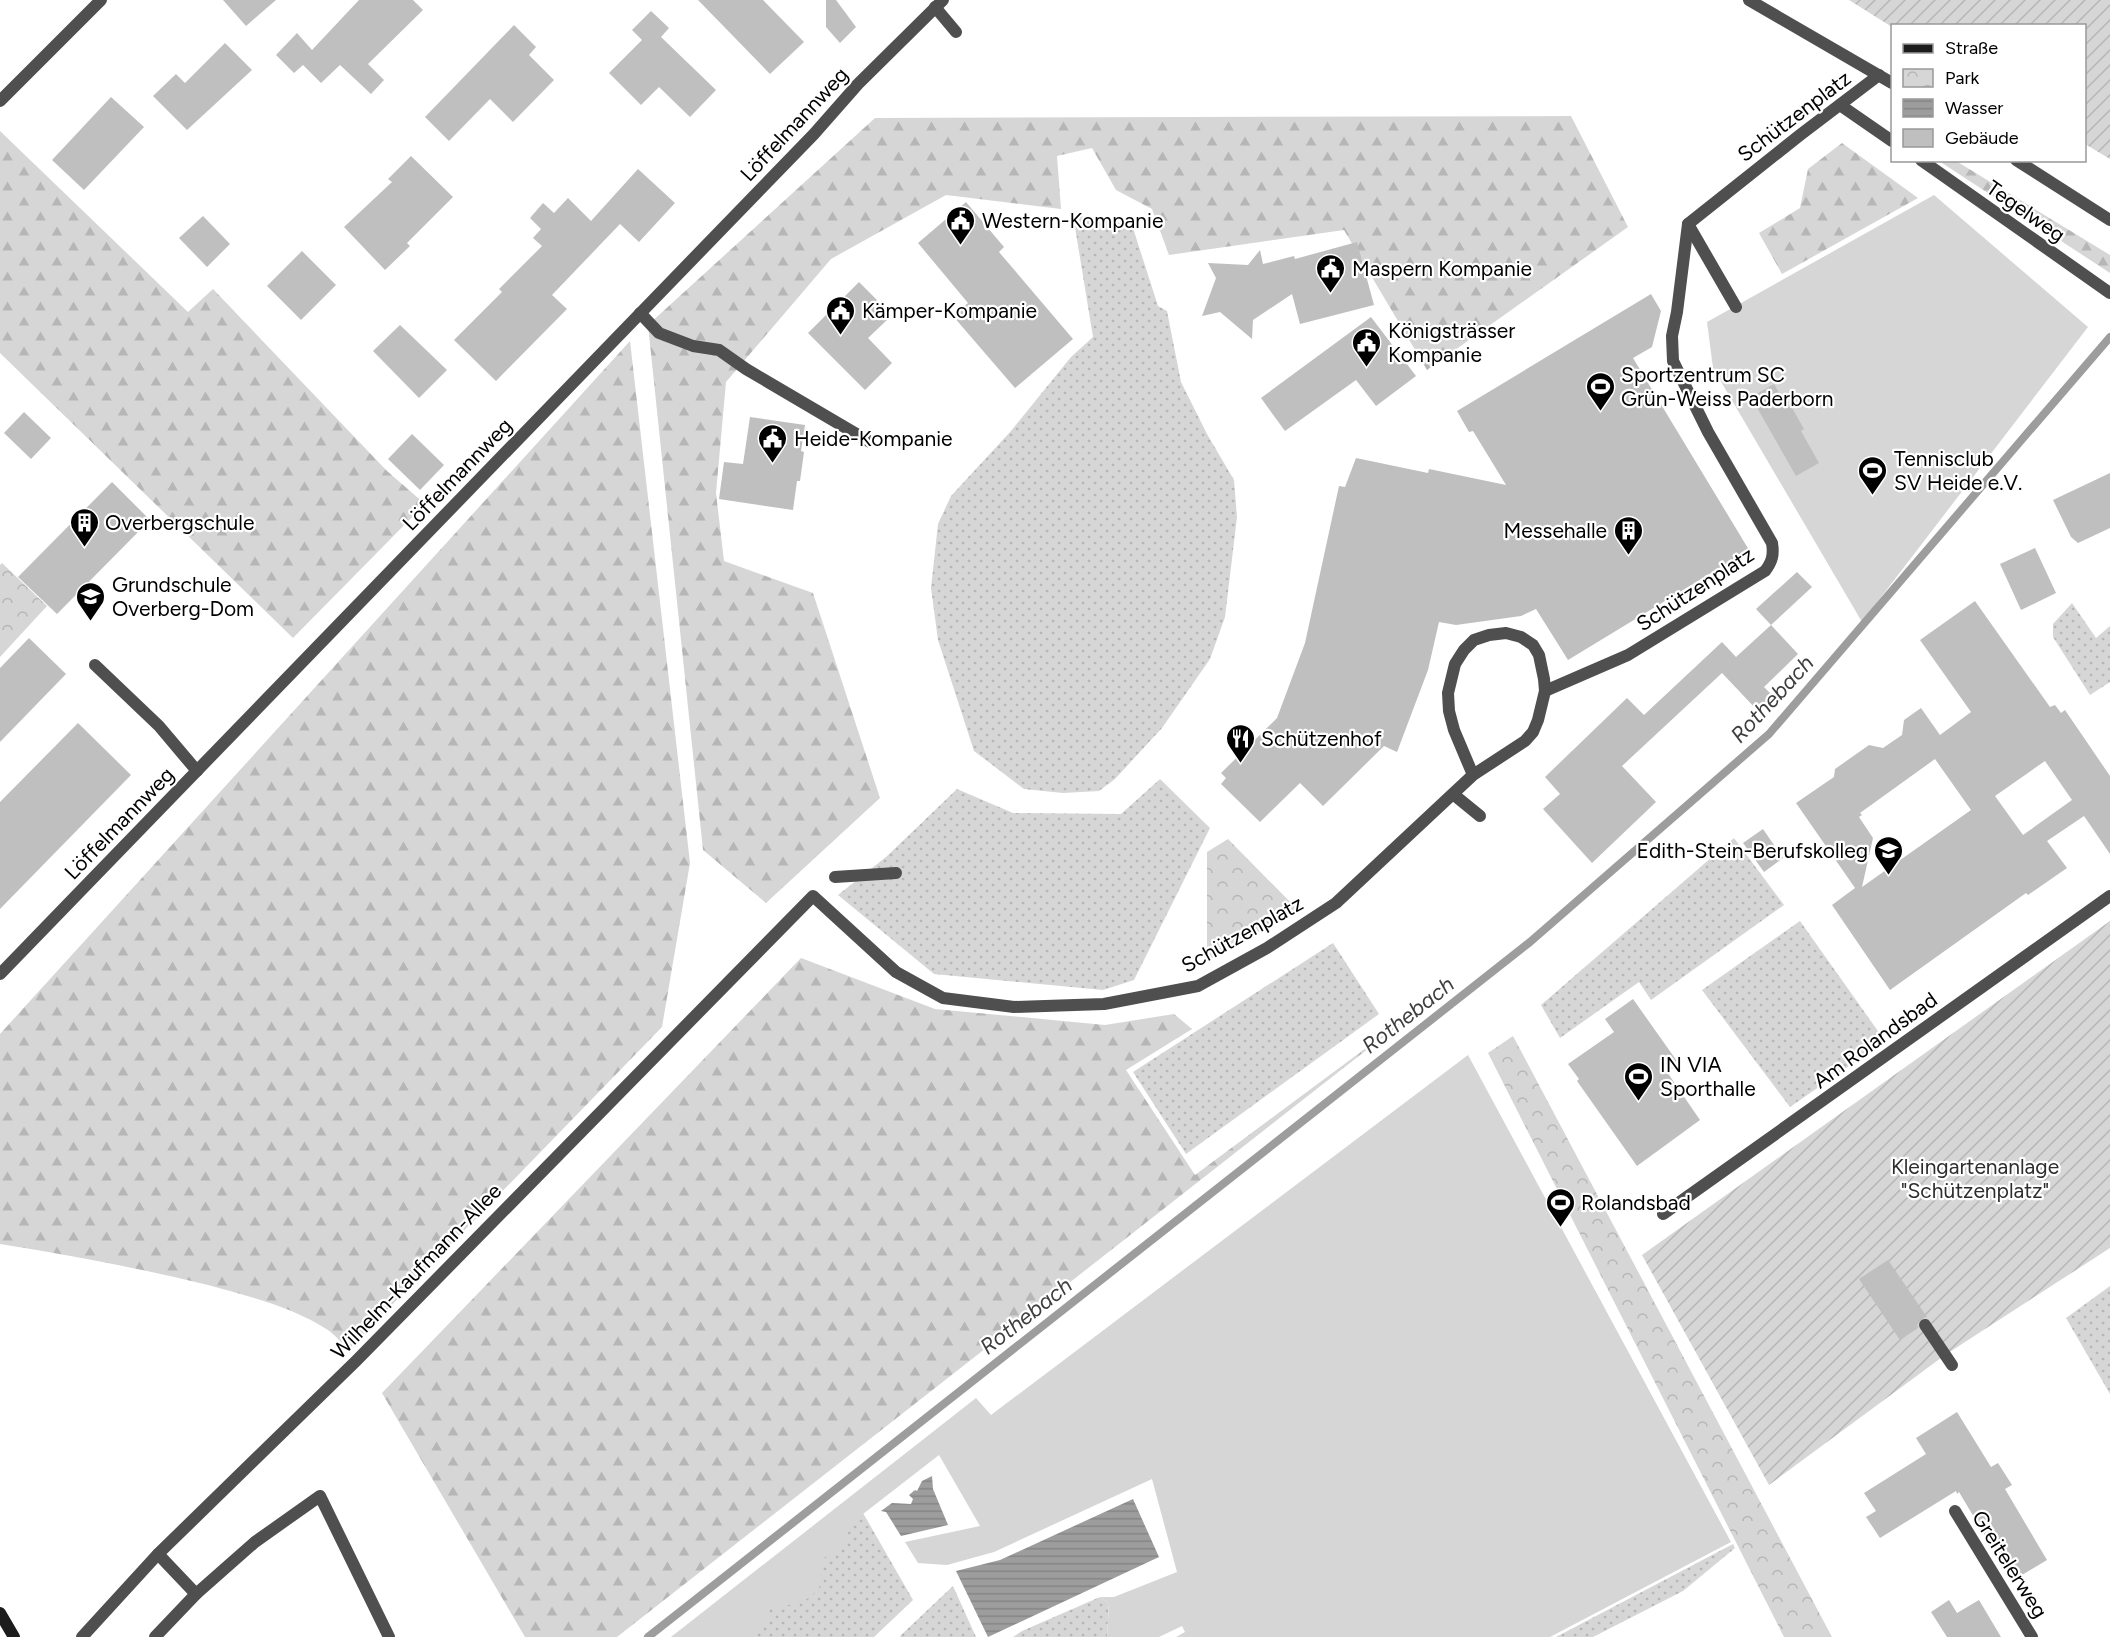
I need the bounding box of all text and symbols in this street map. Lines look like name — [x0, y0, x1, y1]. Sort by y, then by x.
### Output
legend — [1891, 24, 2086, 162]
text: Straße — [1945, 37, 1998, 59]
street label: Löffelmannweg — [735, 62, 853, 186]
street label: Schützenplatz — [1733, 65, 1855, 167]
text: Park — [1945, 67, 1980, 89]
text: Wasser — [1945, 97, 2003, 119]
text: Gebäude — [1945, 127, 2019, 149]
street label: Tegelweg — [1982, 175, 2070, 247]
public building icon: Western-Kompanie — [945, 204, 977, 246]
place label: Western-Kompanie — [982, 208, 1163, 233]
public building icon: Maspern Kompanie — [1315, 252, 1347, 294]
place label: Maspern Kompanie — [1352, 256, 1532, 281]
public building icon: Kämper-Kompanie — [825, 294, 857, 336]
place label: Kämper-Kompanie — [862, 298, 1037, 323]
place label: Königsträsser Kompanie — [1388, 318, 1515, 367]
public building icon: Königsträsser Kompanie — [1351, 326, 1383, 368]
place label: Sportzentrum SC Grün-Weiss Paderborn — [1621, 362, 1833, 411]
sports icon: Sportzentrum SC Grün-Weiss Paderborn — [1584, 370, 1616, 412]
street label: Löffelmannweg — [397, 413, 517, 535]
public building icon: Heide-Kompanie — [757, 422, 789, 464]
place label: Heide-Kompanie — [794, 426, 953, 451]
place label: Tennisclub SV Heide e.V. — [1894, 446, 2022, 495]
sports icon: Tennisclub SV Heide e.V. — [1857, 454, 1889, 496]
building icon: Overbergschule — [68, 506, 100, 548]
place label: Overbergschule — [105, 510, 254, 535]
building icon: Messehalle — [1612, 514, 1644, 556]
place label: Messehalle — [1504, 518, 1607, 543]
street label: Schützenplatz — [1632, 542, 1758, 636]
place label: Grundschule Overberg-Dom — [112, 572, 254, 621]
school or university icon: Grundschule Overberg-Dom — [75, 580, 107, 622]
water label: Rothebach — [1725, 650, 1819, 748]
restaurant icon: Schützenhof — [1224, 722, 1256, 764]
place label: Schützenhof — [1261, 726, 1382, 751]
street label: Löffelmannweg — [59, 762, 179, 884]
school or university icon: Edith-Stein-Berufskolleg — [1873, 834, 1905, 876]
place label: Edith-Stein-Berufskolleg — [1637, 838, 1868, 863]
street label: Schützenplatz — [1177, 890, 1307, 978]
water label: Rothebach — [1357, 971, 1459, 1059]
street label: Am Rolandsbad — [1808, 987, 1942, 1093]
place label: IN VIA Sporthalle — [1660, 1052, 1756, 1101]
sports icon: IN VIA Sporthalle — [1623, 1060, 1655, 1102]
park label: Kleingartenanlage "Schützenplatz" — [1891, 1154, 2059, 1203]
street label: Wilhelm-Kaufmann-Allee — [326, 1178, 506, 1364]
sports icon: Rolandsbad — [1544, 1186, 1576, 1228]
place label: Rolandsbad — [1581, 1190, 1691, 1215]
water label: Rothebach — [975, 1272, 1077, 1360]
street label: Greitelerweg — [1967, 1506, 2053, 1622]

